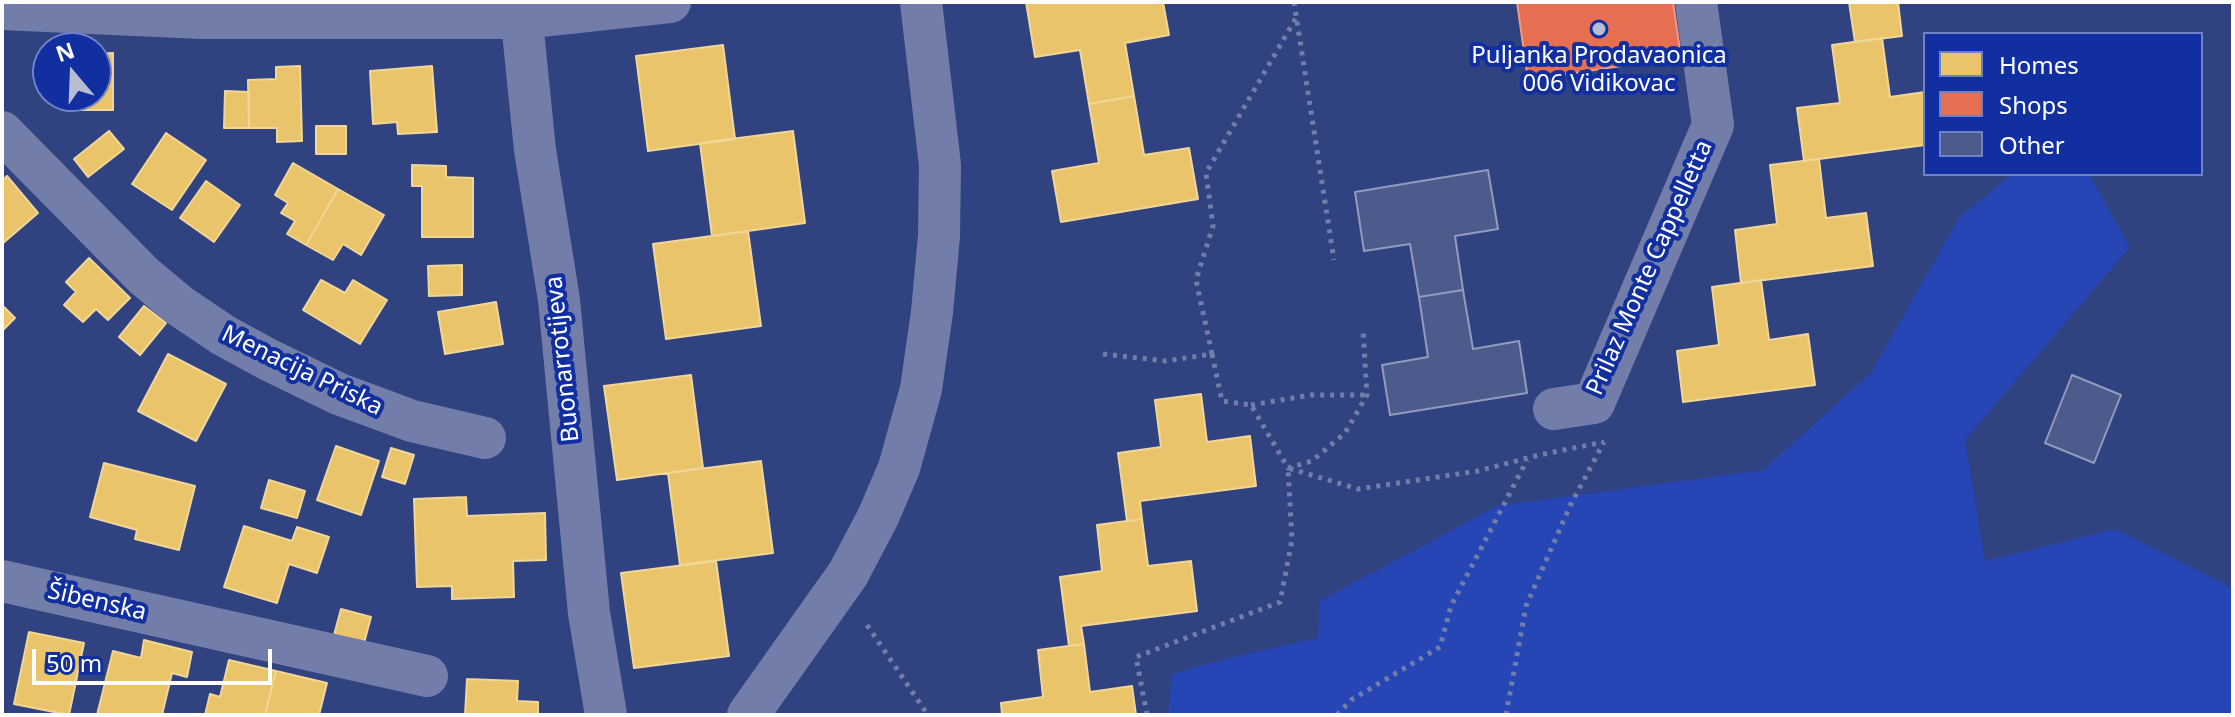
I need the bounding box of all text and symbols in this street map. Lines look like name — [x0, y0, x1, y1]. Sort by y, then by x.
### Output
marker: Puljanka Prodavaonica 006 Vidikovac — [1590, 20, 1608, 38]
north arrow — [32, 32, 112, 112]
legend — [1923, 32, 2203, 176]
text: N — [51, 34, 78, 68]
place label: Puljanka Prodavaonica 006 Vidikovac — [1471, 42, 1727, 98]
text: Homes — [1999, 48, 2079, 81]
text: Shops — [1999, 88, 2068, 121]
text: Other — [1999, 128, 2065, 161]
street label: Prilaz Monte Cappelletta — [1581, 136, 1719, 400]
street label: Buonarrotijeva — [540, 275, 586, 443]
street label: Menacija Priska — [217, 320, 387, 422]
street label: Šibenska — [45, 577, 149, 627]
scale bar — [36, 633, 276, 683]
text: 50 m — [46, 646, 102, 679]

